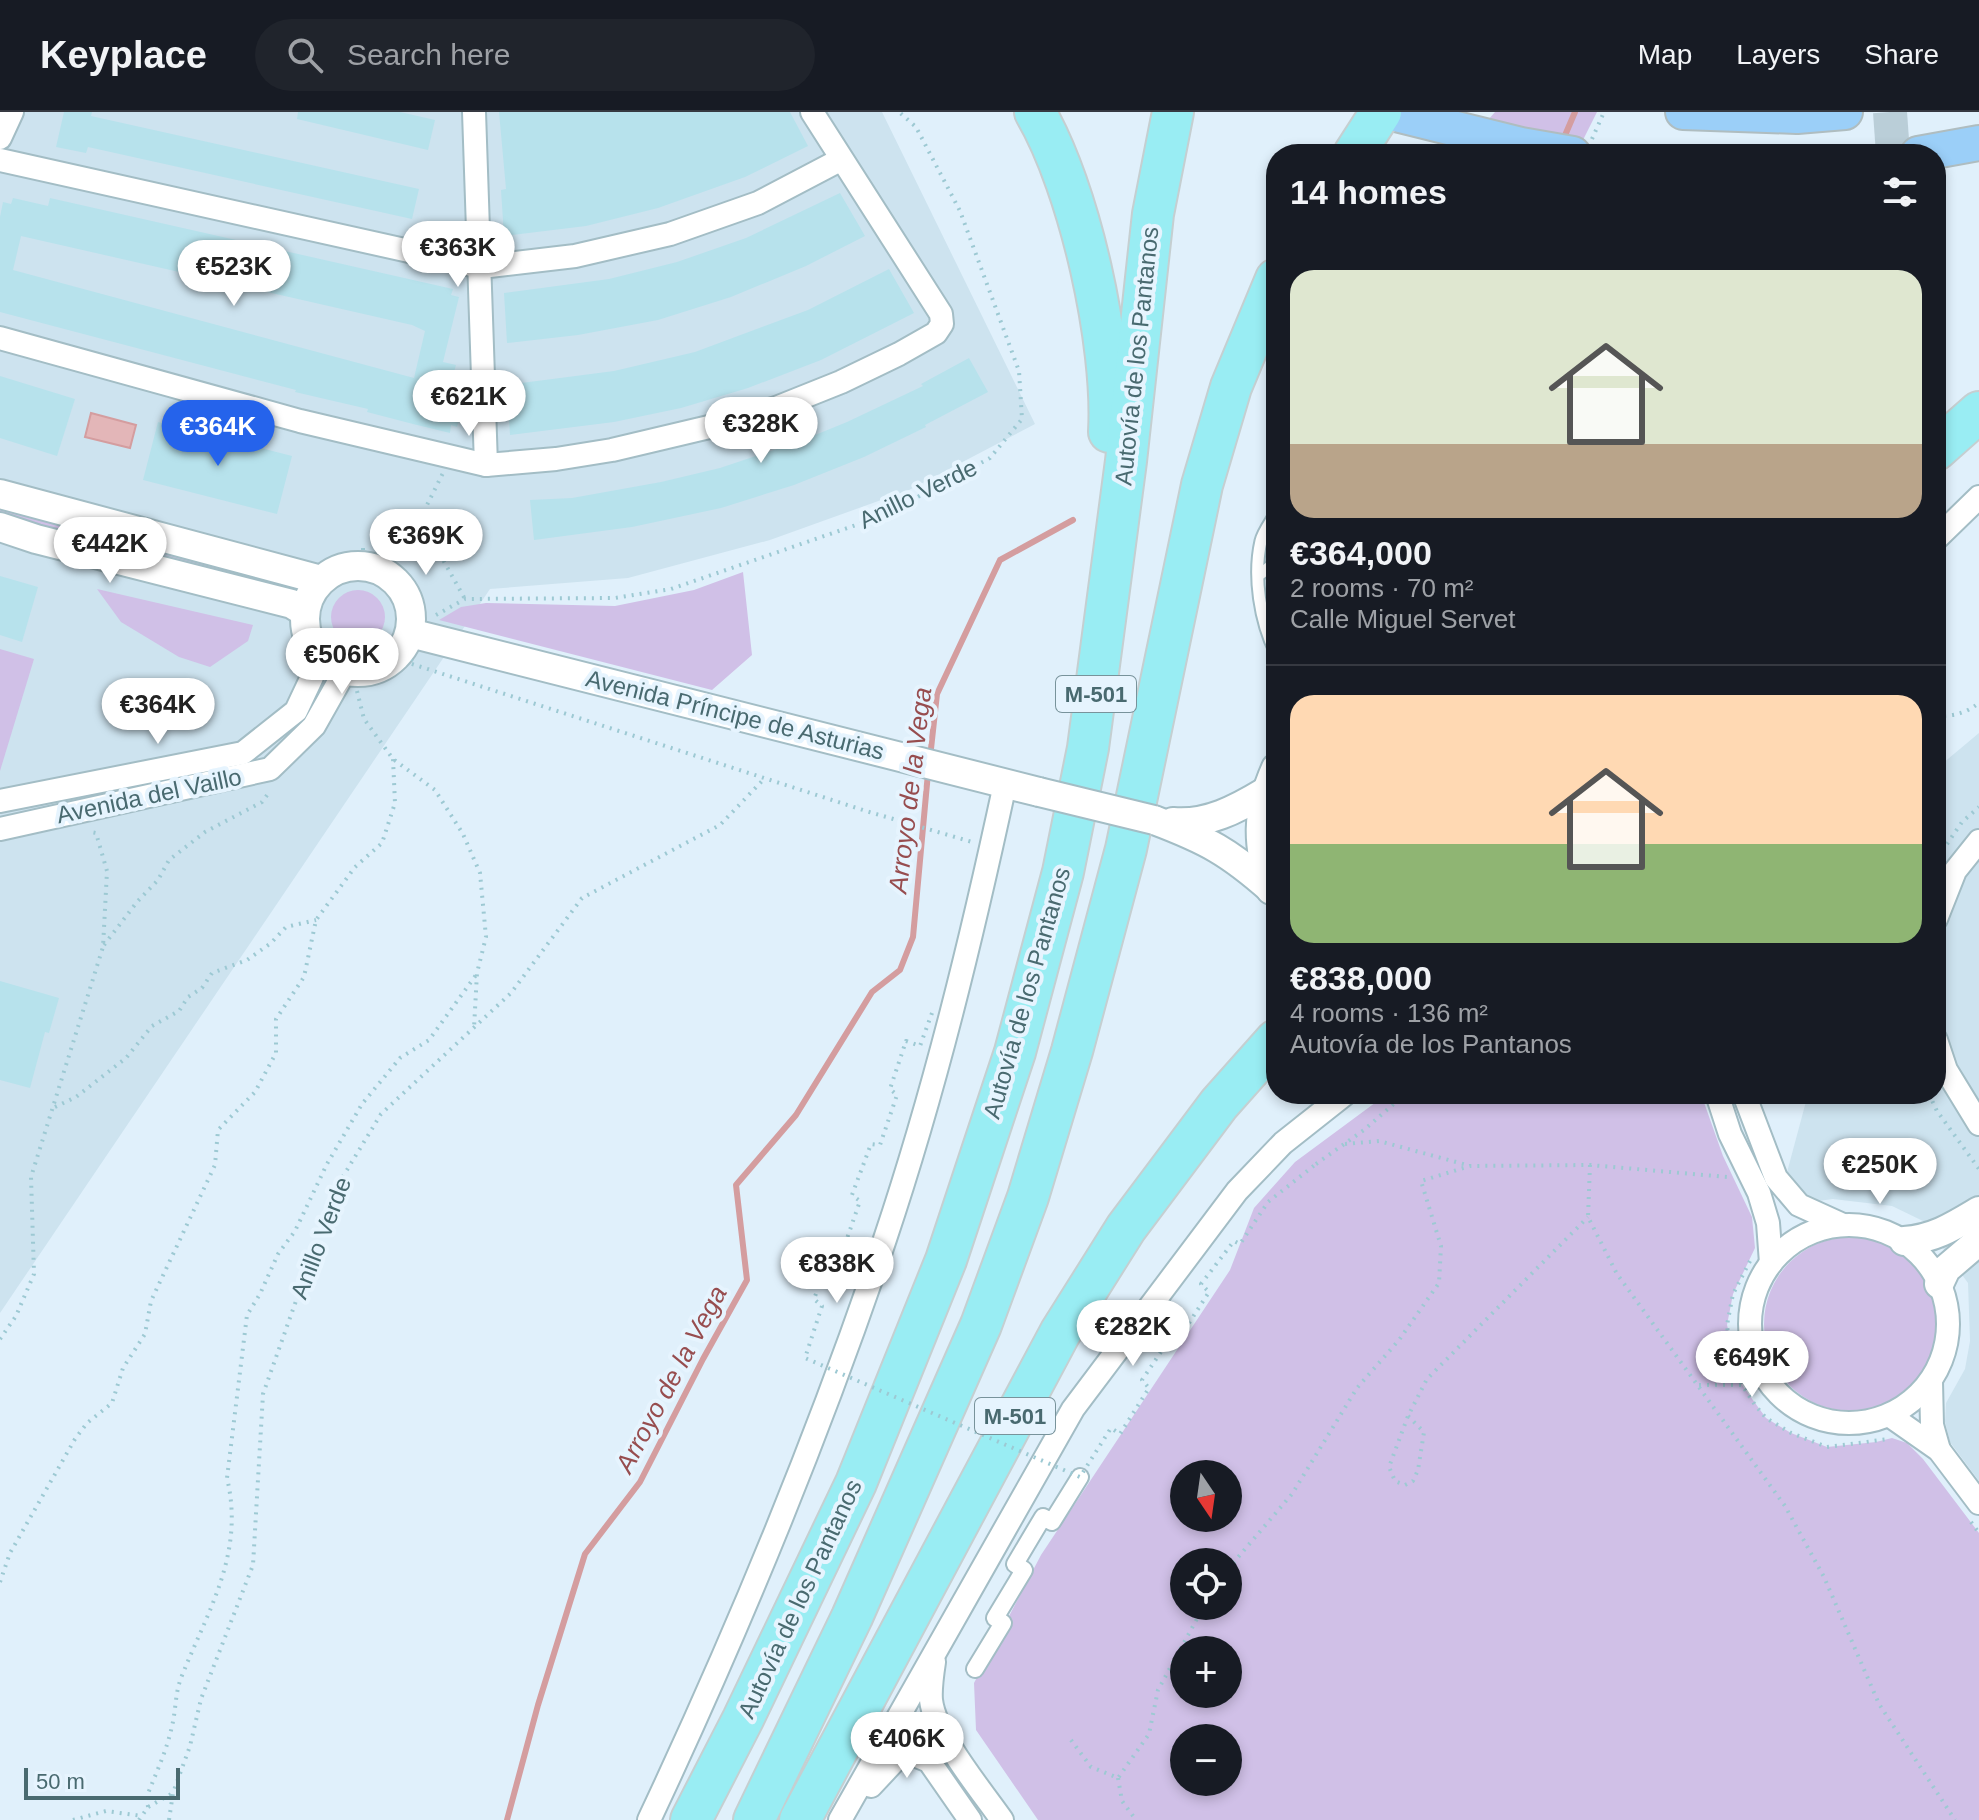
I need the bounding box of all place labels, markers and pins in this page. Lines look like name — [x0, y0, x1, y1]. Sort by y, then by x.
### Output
pin: €363K — [402, 221, 514, 289]
pin: €523K — [178, 240, 290, 308]
pin: €621K — [413, 370, 525, 438]
pin: €328K — [705, 397, 817, 465]
pin: €364K — [162, 400, 274, 468]
pin: €369K — [370, 509, 482, 577]
pin: €442K — [54, 517, 166, 585]
pin: €506K — [286, 628, 398, 696]
pin: €364K — [102, 678, 214, 746]
pin: €250K — [1824, 1138, 1936, 1206]
pin: €838K — [781, 1237, 893, 1305]
pin: €282K — [1077, 1300, 1189, 1368]
pin: €649K — [1696, 1331, 1808, 1399]
pin: €406K — [851, 1712, 963, 1780]

